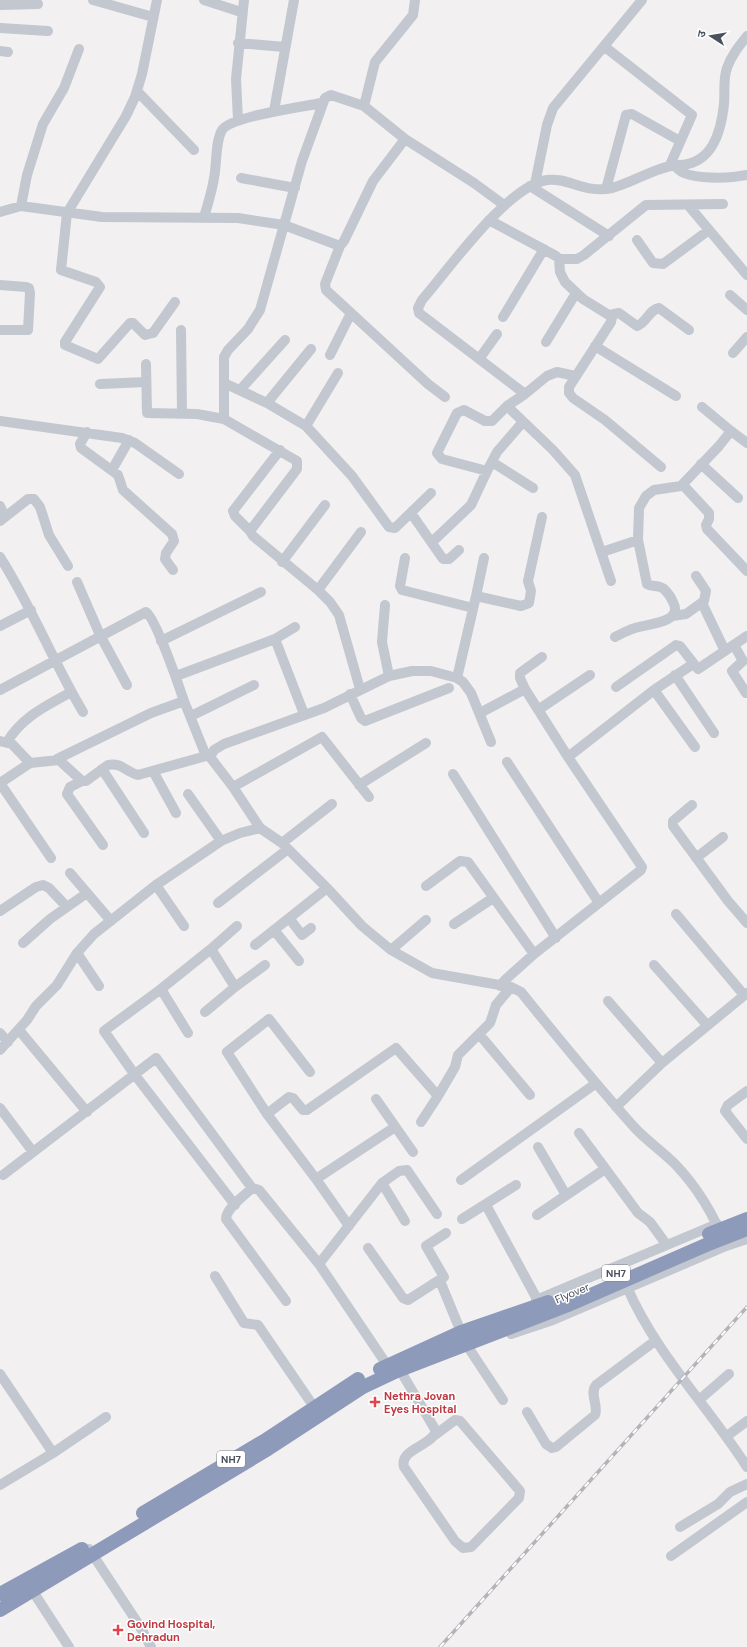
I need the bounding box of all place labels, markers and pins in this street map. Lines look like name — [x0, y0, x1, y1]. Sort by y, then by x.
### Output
place label: Nethra Jovan Eyes Hospital — [384, 1389, 456, 1416]
marker: Nethra Jovan Eyes Hospital — [369, 1396, 381, 1408]
place label: Govind Hospital, Dehradun — [127, 1617, 216, 1644]
marker: Govind Hospital, Dehradun — [112, 1624, 124, 1636]

